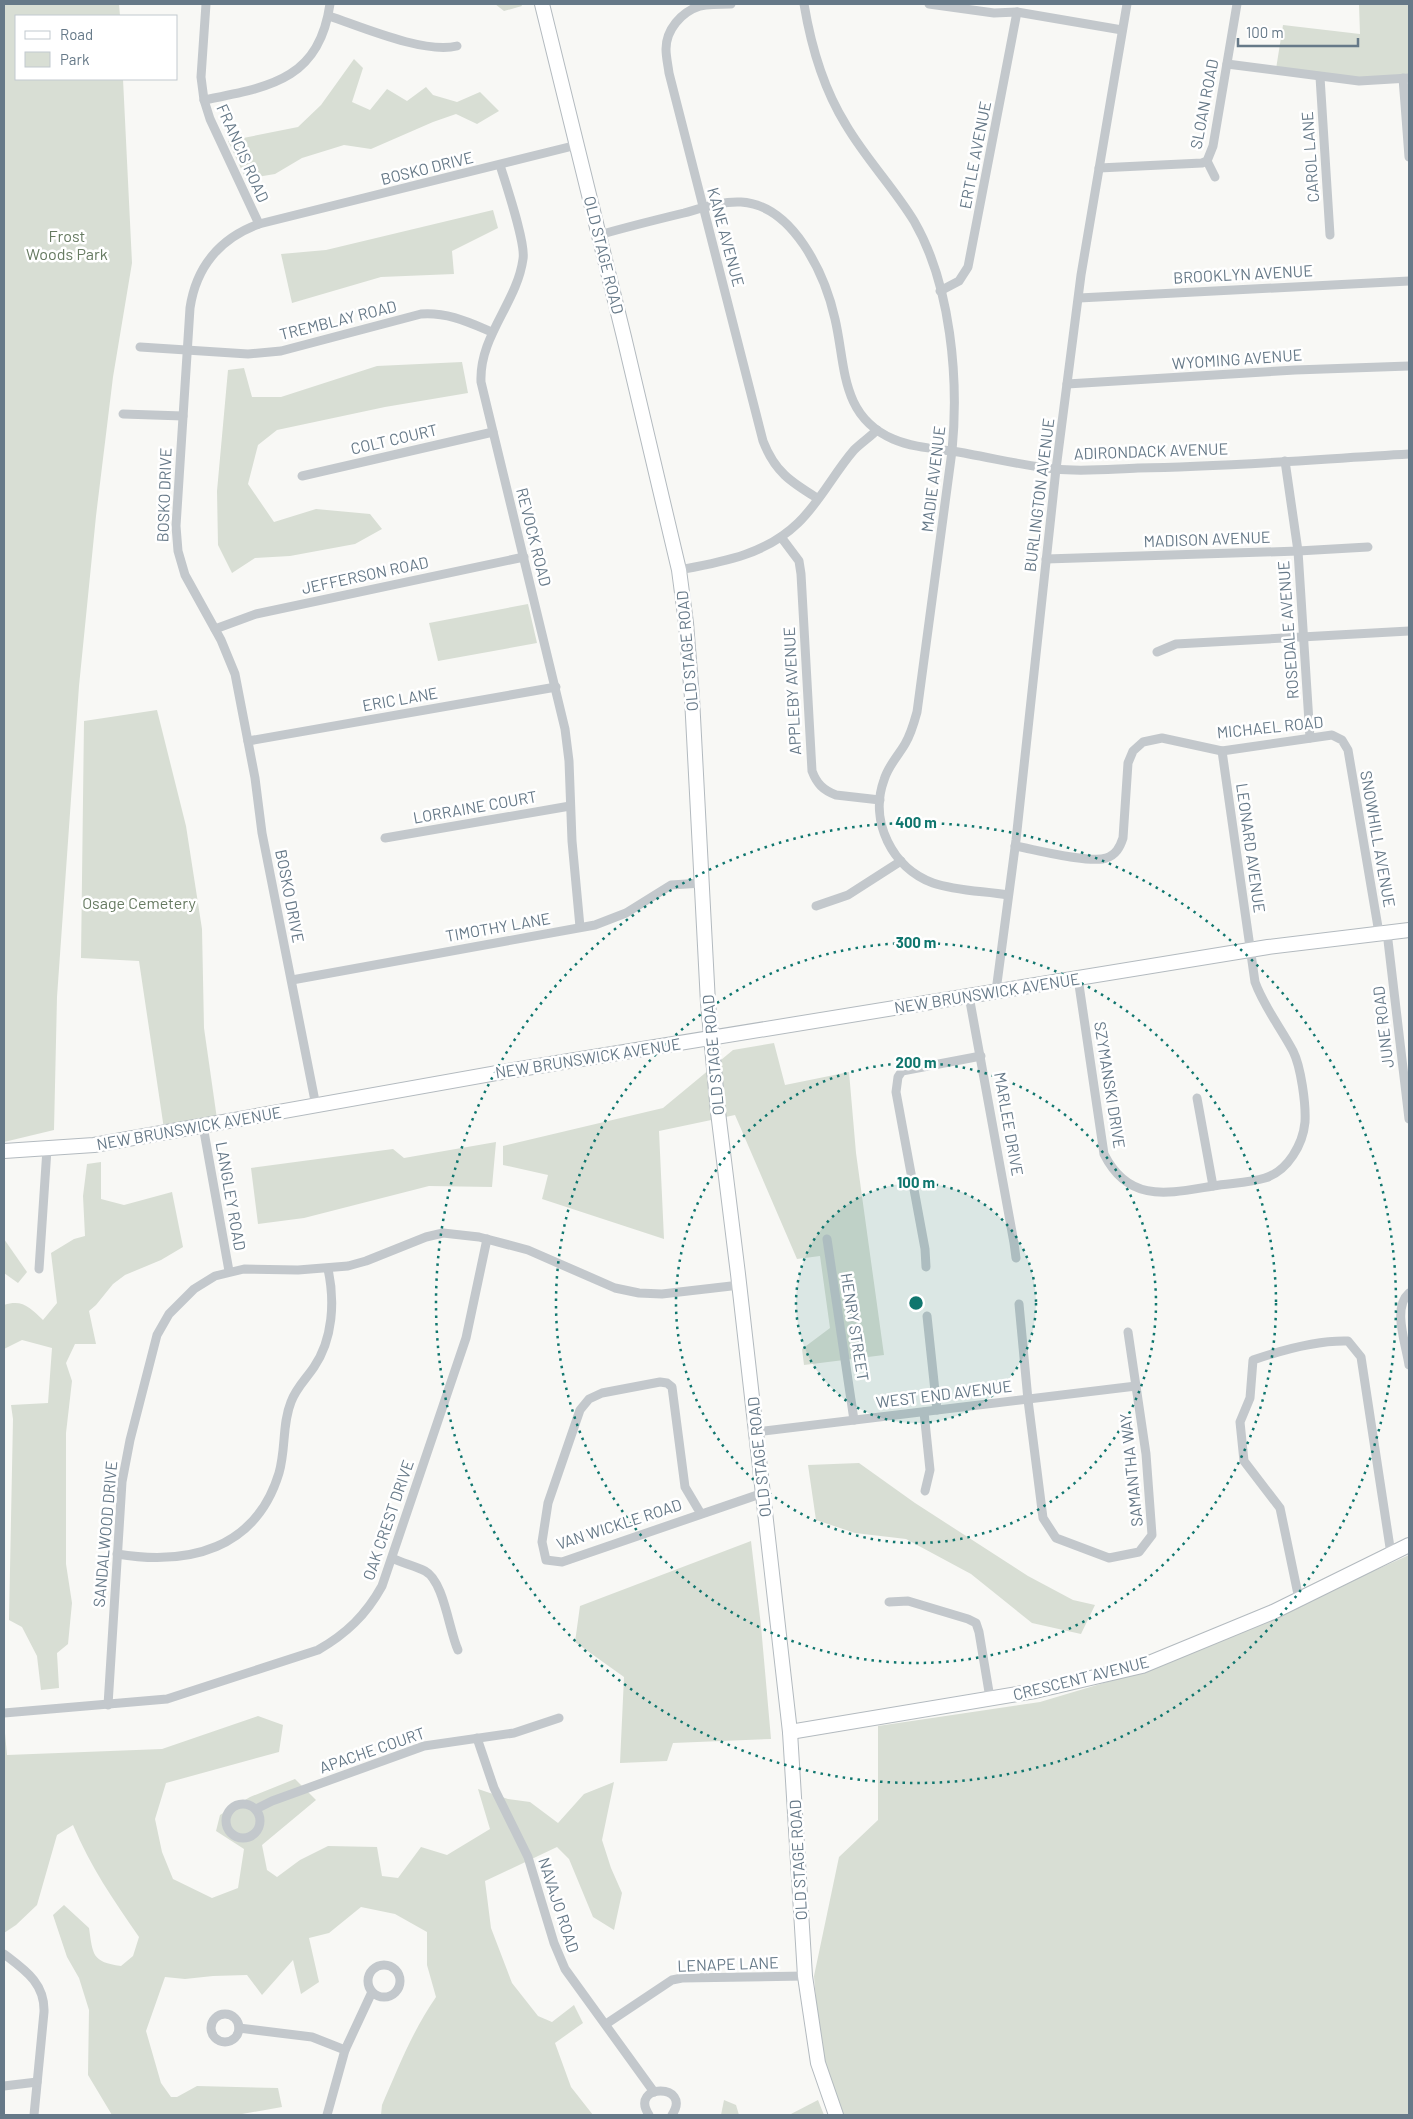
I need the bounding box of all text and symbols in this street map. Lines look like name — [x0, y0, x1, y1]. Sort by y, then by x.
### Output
legend — [15, 15, 178, 80]
scale bar — [1238, 15, 1358, 47]
text: 100 m — [1246, 23, 1284, 41]
text: Road — [60, 25, 93, 43]
text: Park — [60, 50, 90, 68]
street label: SLOAN ROAD — [1185, 57, 1222, 151]
street label: ERTLE AVENUE — [955, 99, 994, 210]
street label: FRANCIS ROAD — [213, 101, 274, 205]
street label: CAROL LANE — [1297, 111, 1322, 203]
street label: BOSKO DRIVE — [379, 147, 475, 188]
street label: KANE AVENUE — [704, 185, 749, 289]
street label: OLD STAGE ROAD — [581, 194, 628, 316]
park label: Frost Woods Park — [26, 226, 108, 263]
street label: BROOKLYN AVENUE — [1173, 260, 1313, 287]
street label: TREMBLAY ROAD — [277, 296, 398, 343]
street label: WYOMING AVENUE — [1171, 344, 1303, 373]
street label: BURLINGTON AVENUE — [1020, 417, 1057, 573]
street label: COLT COURT — [349, 419, 439, 458]
street label: MADIE AVENUE — [917, 425, 948, 533]
street label: ADIRONDACK AVENUE — [1073, 438, 1229, 463]
street label: BOSKO DRIVE — [152, 447, 175, 543]
street label: REVOCK ROAD — [513, 486, 556, 588]
street label: MADISON AVENUE — [1143, 527, 1271, 550]
street label: JEFFERSON ROAD — [300, 552, 430, 597]
street label: ROSEDALE AVENUE — [1273, 560, 1302, 700]
street label: OLD STAGE ROAD — [672, 590, 701, 712]
street label: APPLEBY AVENUE — [779, 627, 804, 756]
street label: ERIC LANE — [361, 683, 439, 714]
street label: MICHAEL ROAD — [1216, 711, 1324, 742]
street label: SNOWHILL AVENUE — [1357, 769, 1400, 909]
street label: LEONARD AVENUE — [1233, 782, 1270, 914]
street label: LORRAINE COURT — [412, 786, 538, 827]
text: 400 m — [895, 813, 937, 831]
street label: BOSKO DRIVE — [272, 848, 309, 944]
park label: Osage Cemetery — [82, 893, 196, 912]
street label: TIMOTHY LANE — [444, 908, 552, 945]
text: 300 m — [896, 933, 936, 951]
street label: NEW BRUNSWICK AVENUE — [893, 968, 1081, 1017]
street label: JUNE ROAD — [1368, 985, 1397, 1069]
street label: OLD STAGE ROAD — [698, 994, 727, 1116]
street label: SZYMANSKI DRIVE — [1091, 1020, 1130, 1150]
street label: NEW BRUNSWICK AVENUE — [494, 1033, 682, 1082]
text: 200 m — [895, 1053, 937, 1071]
street label: MARLEE DRIVE — [991, 1070, 1028, 1177]
street label: NEW BRUNSWICK AVENUE — [95, 1102, 283, 1153]
street label: LANGLEY ROAD — [213, 1140, 250, 1252]
text: 100 m — [897, 1173, 935, 1191]
street label: HENRY STREET — [838, 1272, 873, 1382]
centre of rings — [907, 1294, 925, 1312]
street label: WEST END AVENUE — [875, 1376, 1013, 1411]
street label: OLD STAGE ROAD — [743, 1396, 774, 1518]
street label: SAMANTHA WAY — [1115, 1412, 1146, 1528]
street label: OAK CREST DRIVE — [358, 1457, 417, 1582]
street label: SANDALWOOD DRIVE — [89, 1460, 120, 1608]
street label: VAN WICKLE ROAD — [554, 1494, 684, 1553]
street label: CRESCENT AVENUE — [1011, 1651, 1151, 1704]
street label: APACHE COURT — [317, 1723, 427, 1776]
street label: OLD STAGE ROAD — [785, 1799, 810, 1921]
street label: NAVAJO ROAD — [535, 1855, 584, 1955]
street label: LENAPE LANE — [677, 1952, 779, 1975]

